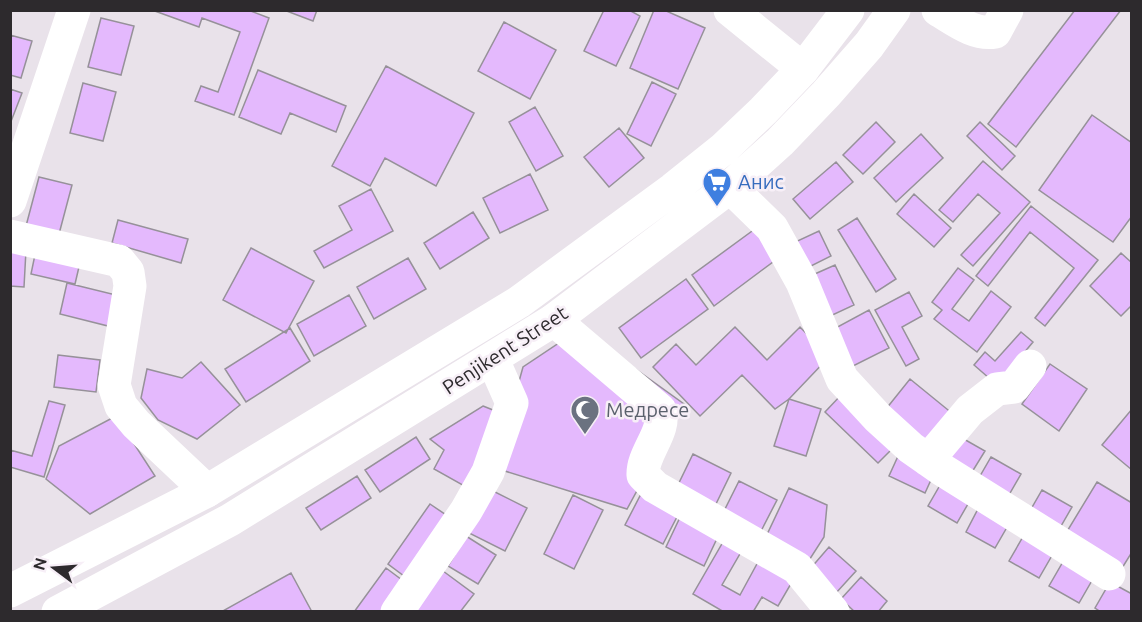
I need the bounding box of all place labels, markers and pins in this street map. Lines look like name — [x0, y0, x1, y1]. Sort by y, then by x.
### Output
supermarket icon: Анис — [701, 166, 733, 208]
place label: Анис — [738, 170, 784, 193]
mosque icon: Медресе — [569, 394, 601, 436]
place label: Медресе — [606, 398, 689, 421]

